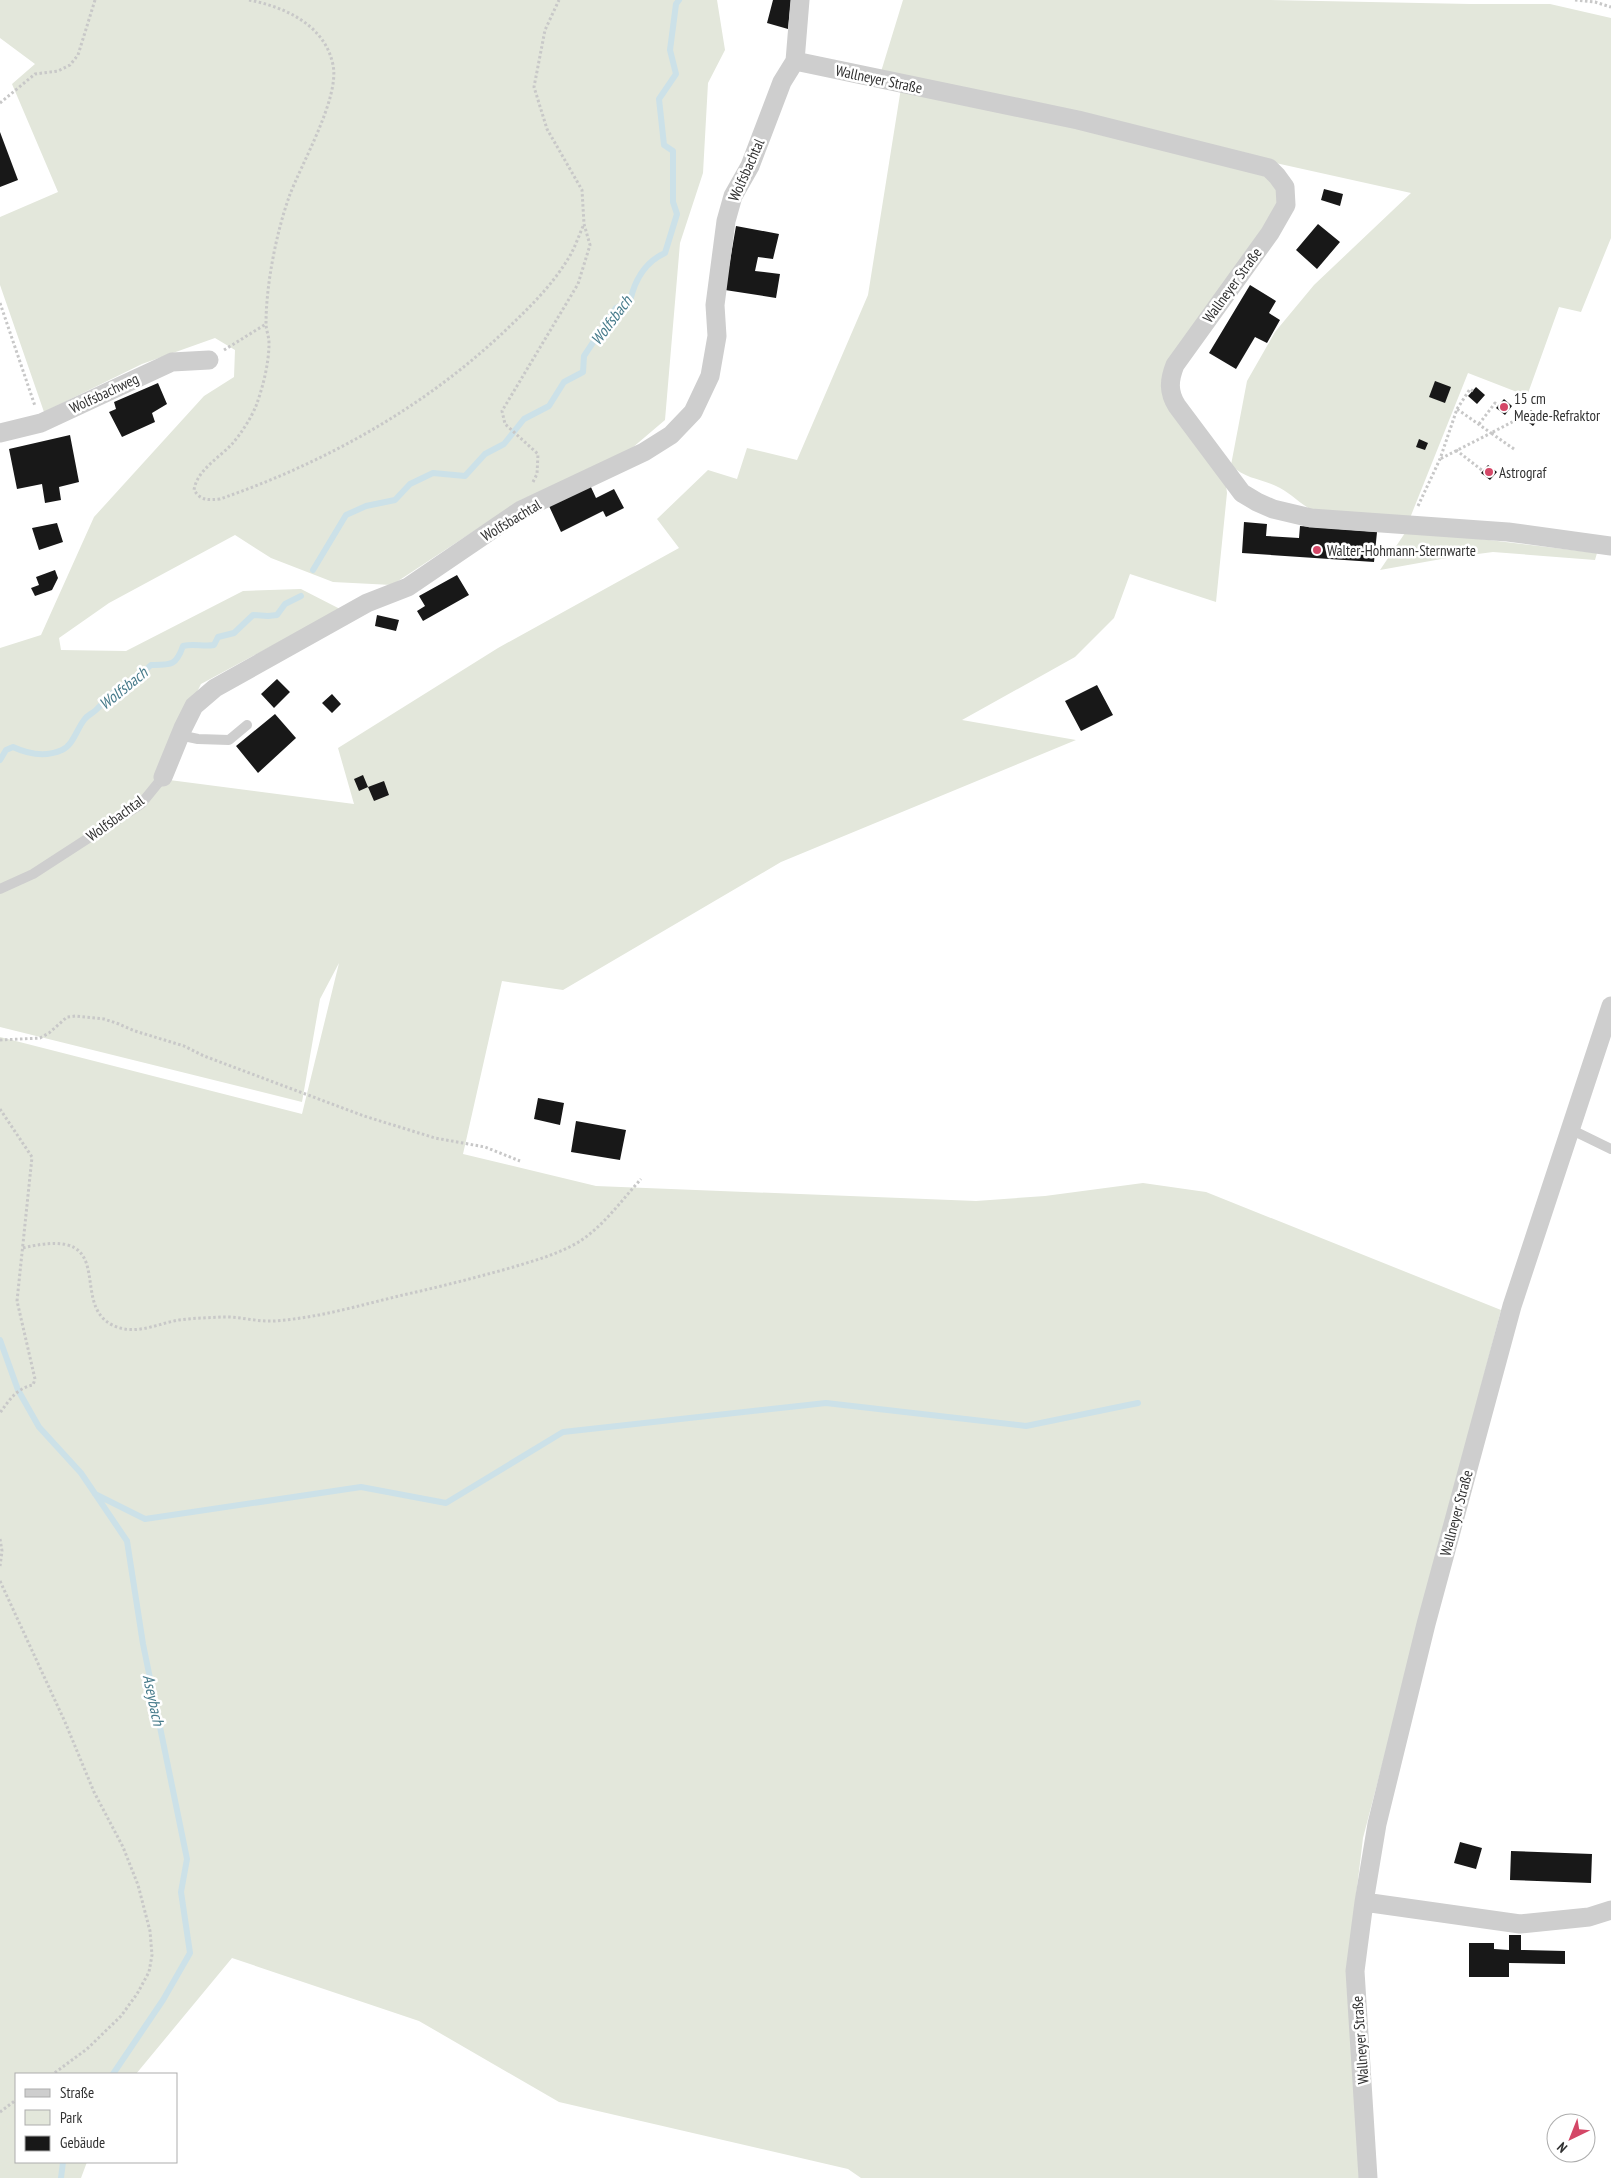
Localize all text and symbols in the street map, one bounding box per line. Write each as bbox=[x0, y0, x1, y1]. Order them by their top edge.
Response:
street label: Wallneyer Straße bbox=[834, 61, 924, 97]
street label: Wolfsbachtal bbox=[724, 135, 768, 204]
street label: Wallneyer Straße bbox=[1198, 244, 1266, 326]
water label: Wolfsbach bbox=[586, 291, 637, 349]
street label: Wolfsbachweg bbox=[66, 369, 142, 417]
place label: 15 cm Meade-Refraktor bbox=[1514, 389, 1601, 425]
marker: 15 cm Meade-Refraktor bbox=[1498, 401, 1510, 413]
place label: Astrograf bbox=[1499, 463, 1547, 482]
marker: Astrograf bbox=[1483, 466, 1495, 478]
street label: Wolfsbachtal bbox=[478, 494, 545, 545]
place label: Walter-Hohmann-Sternwarte bbox=[1327, 541, 1476, 560]
marker: Walter-Hohmann-Sternwarte bbox=[1311, 544, 1323, 556]
water label: Wolfsbach bbox=[95, 662, 152, 714]
street label: Wolfsbachtal bbox=[83, 790, 148, 845]
street label: Wallneyer Straße bbox=[1435, 1468, 1477, 1558]
water label: Aseybach bbox=[139, 1673, 169, 1728]
street label: Wallneyer Straße bbox=[1347, 1995, 1373, 2085]
legend bbox=[15, 2073, 178, 2163]
text: Straße bbox=[60, 2083, 94, 2102]
text: Park bbox=[60, 2108, 82, 2127]
north arrow bbox=[1546, 2113, 1596, 2163]
text: Gebäude bbox=[60, 2133, 105, 2152]
text: N bbox=[1553, 2138, 1571, 2157]

